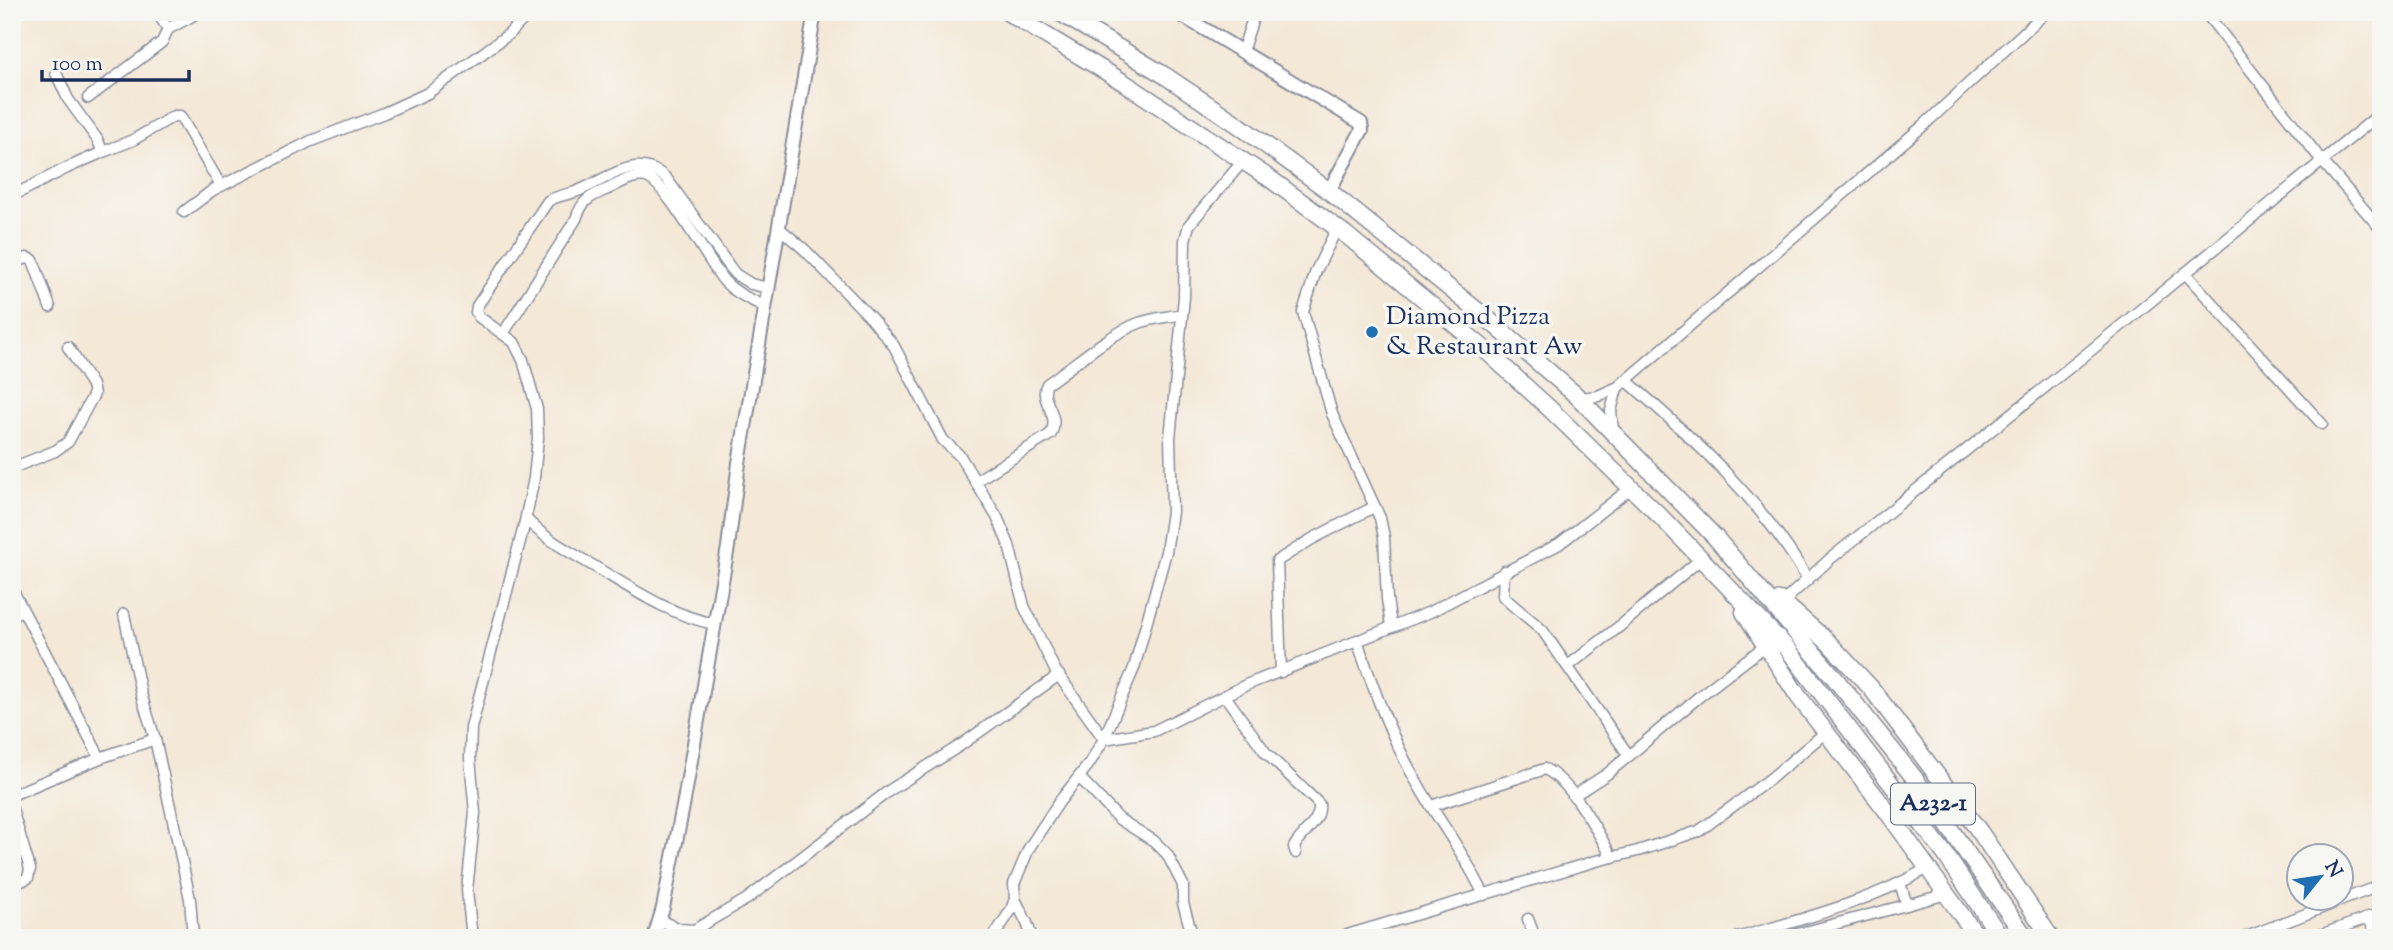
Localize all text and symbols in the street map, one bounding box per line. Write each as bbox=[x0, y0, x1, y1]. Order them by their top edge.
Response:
scale bar bbox=[42, 38, 189, 82]
text: 100 m bbox=[52, 50, 103, 80]
place label: Diamond Pizza & Restaurant Aw bbox=[1386, 299, 1582, 366]
marker: Diamond Pizza & Restaurant Aw bbox=[1364, 324, 1380, 340]
road number: A232-1 bbox=[1891, 784, 1975, 824]
north arrow bbox=[2284, 842, 2354, 912]
text: N bbox=[2317, 856, 2348, 883]

